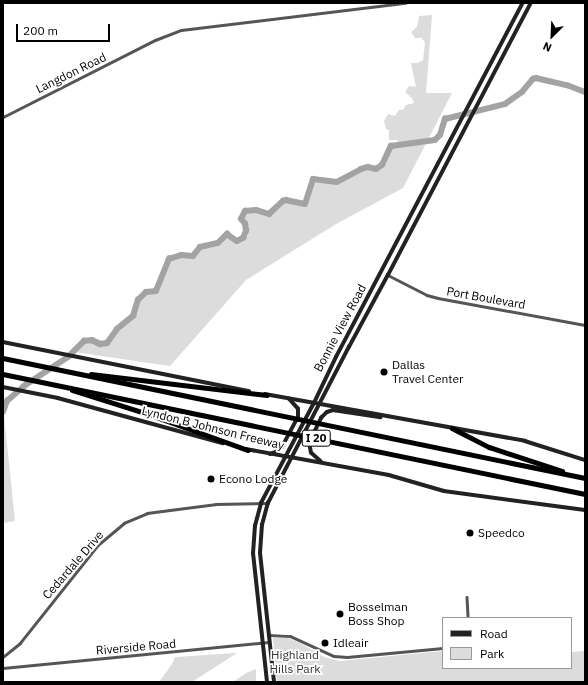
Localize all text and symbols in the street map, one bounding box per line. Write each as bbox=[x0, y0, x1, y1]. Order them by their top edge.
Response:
scale bar bbox=[18, 16, 112, 42]
north arrow bbox=[532, 16, 572, 56]
text: 200 m bbox=[23, 23, 58, 38]
text: N bbox=[541, 39, 554, 55]
street label: Langdon Road bbox=[34, 50, 108, 96]
street label: Bonnie View Road bbox=[311, 282, 369, 374]
street label: Port Boulevard bbox=[445, 284, 527, 312]
place label: Dallas Travel Center bbox=[392, 358, 463, 386]
marker: Dallas Travel Center bbox=[379, 367, 389, 377]
street label: Lyndon B Johnson Freeway bbox=[140, 403, 286, 453]
road number: I 20 bbox=[301, 429, 331, 447]
place label: Econo Lodge bbox=[219, 472, 287, 486]
marker: Econo Lodge bbox=[206, 474, 216, 484]
place label: Speedco bbox=[478, 526, 525, 540]
street label: Cedardale Drive bbox=[39, 528, 107, 602]
marker: Speedco bbox=[465, 528, 475, 538]
place label: Bosselman Boss Shop bbox=[348, 600, 408, 628]
marker: Bosselman Boss Shop bbox=[335, 609, 345, 619]
legend bbox=[442, 617, 572, 669]
text: Road bbox=[480, 626, 508, 641]
street label: Riverside Road bbox=[95, 636, 177, 658]
place label: Idleair bbox=[333, 636, 368, 650]
marker: Idleair bbox=[320, 638, 330, 648]
text: Park bbox=[480, 646, 504, 661]
park label: Highland Hills Park bbox=[270, 648, 320, 676]

